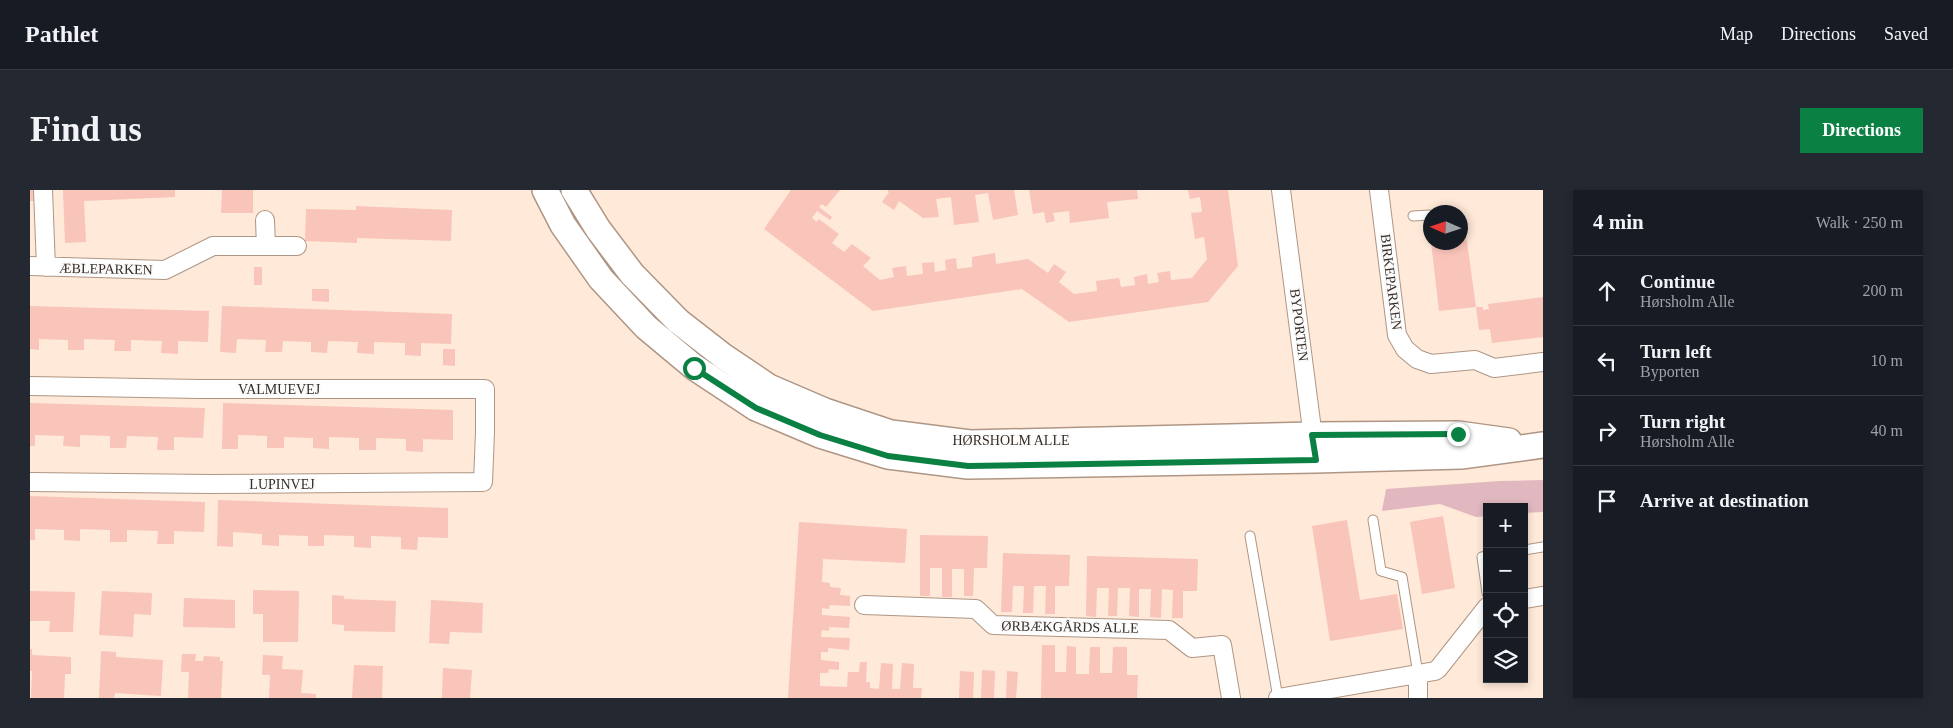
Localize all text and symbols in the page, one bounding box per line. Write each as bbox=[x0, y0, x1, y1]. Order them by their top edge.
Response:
text: Pathlet bbox=[25, 21, 98, 47]
text: Map bbox=[1720, 24, 1753, 44]
text: Directions bbox=[1781, 24, 1856, 44]
text: Saved bbox=[1884, 24, 1928, 44]
button: Directions bbox=[1800, 108, 1923, 153]
text: Find us bbox=[30, 110, 142, 149]
north arrow bbox=[1423, 205, 1468, 250]
text: 4 min bbox=[1593, 210, 1644, 234]
text: Walk · 250 m bbox=[1816, 214, 1903, 231]
street label: BIRKEPARKEN bbox=[1378, 233, 1404, 331]
street label: ÆBLEPARKEN bbox=[59, 261, 153, 277]
text: Continue bbox=[1640, 271, 1715, 292]
icon: ahead bbox=[1593, 277, 1621, 305]
text: 200 m bbox=[1863, 282, 1903, 299]
street label: BYPORTEN bbox=[1287, 288, 1311, 362]
text: Hørsholm Alle bbox=[1640, 293, 1735, 310]
text: Turn left bbox=[1640, 341, 1712, 362]
icon: left bbox=[1593, 347, 1621, 375]
text: 10 m bbox=[1871, 352, 1903, 369]
route start bbox=[683, 357, 706, 380]
text: Byporten bbox=[1640, 363, 1700, 380]
street label: VALMUEVEJ bbox=[238, 382, 321, 397]
text: Turn right bbox=[1640, 411, 1725, 432]
icon: right bbox=[1593, 417, 1621, 445]
text: 40 m bbox=[1871, 422, 1903, 439]
route end bbox=[1447, 423, 1470, 446]
street label: HØRSHOLM ALLE bbox=[952, 433, 1070, 448]
text: Hørsholm Alle bbox=[1640, 433, 1735, 450]
street label: LUPINVEJ bbox=[249, 477, 315, 492]
icon: arrive bbox=[1593, 487, 1621, 515]
text: Arrive at destination bbox=[1640, 490, 1809, 511]
map controls bbox=[1483, 503, 1528, 683]
button: + bbox=[1483, 503, 1528, 548]
button: − bbox=[1483, 548, 1528, 593]
button: locate bbox=[1483, 593, 1528, 638]
street label: ØRBÆKGÅRDS ALLE bbox=[1001, 618, 1139, 636]
button: layers bbox=[1483, 638, 1528, 683]

